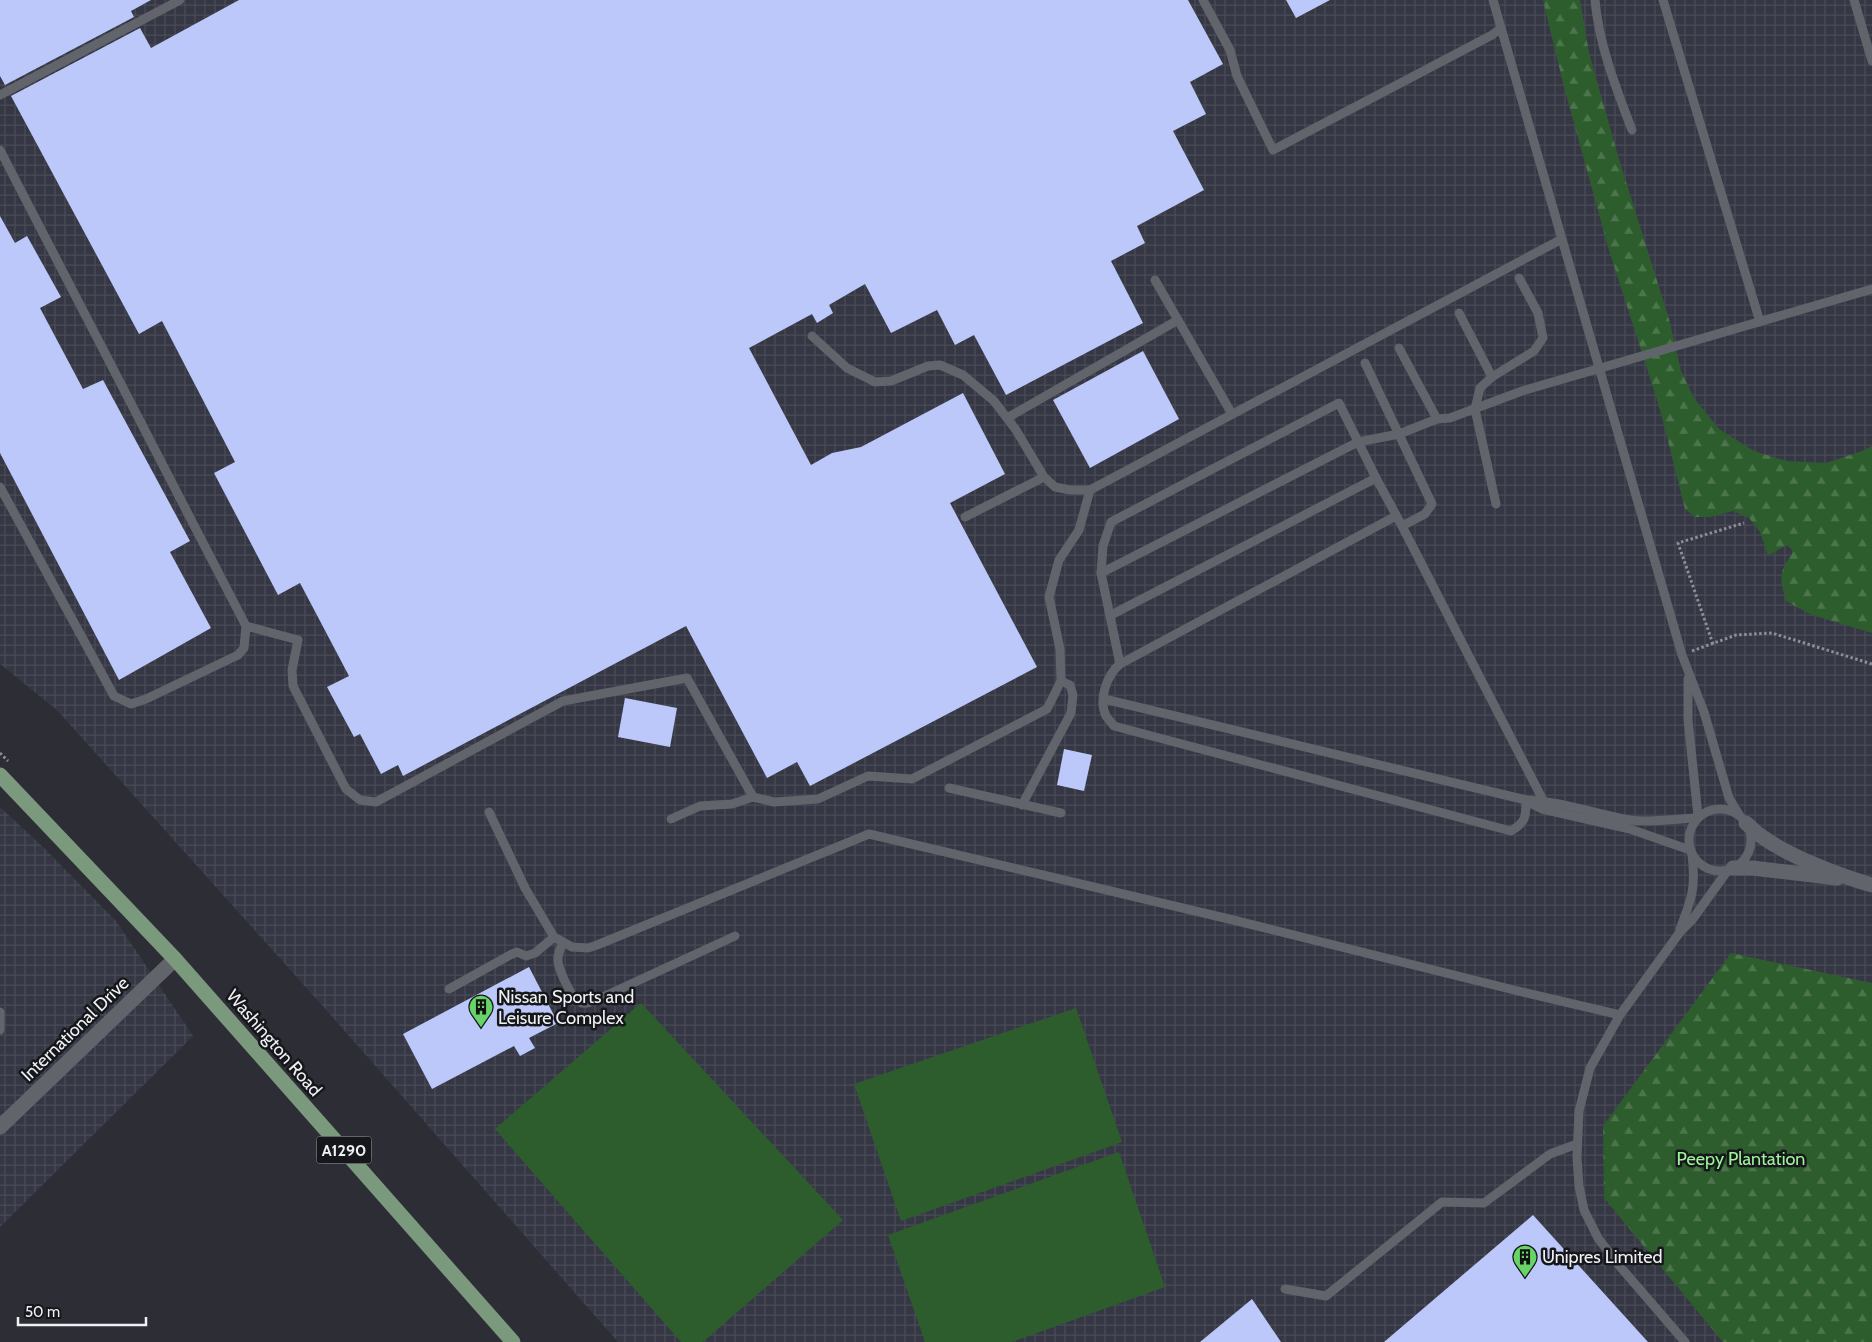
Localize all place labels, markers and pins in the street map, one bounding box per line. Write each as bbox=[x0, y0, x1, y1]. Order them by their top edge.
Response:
place label: Nissan Sports and Leisure Complex bbox=[498, 986, 634, 1029]
building icon: Nissan Sports and Leisure Complex bbox=[468, 994, 494, 1028]
building icon: Unipres Limited bbox=[1512, 1244, 1538, 1278]
place label: Unipres Limited bbox=[1542, 1246, 1662, 1268]

